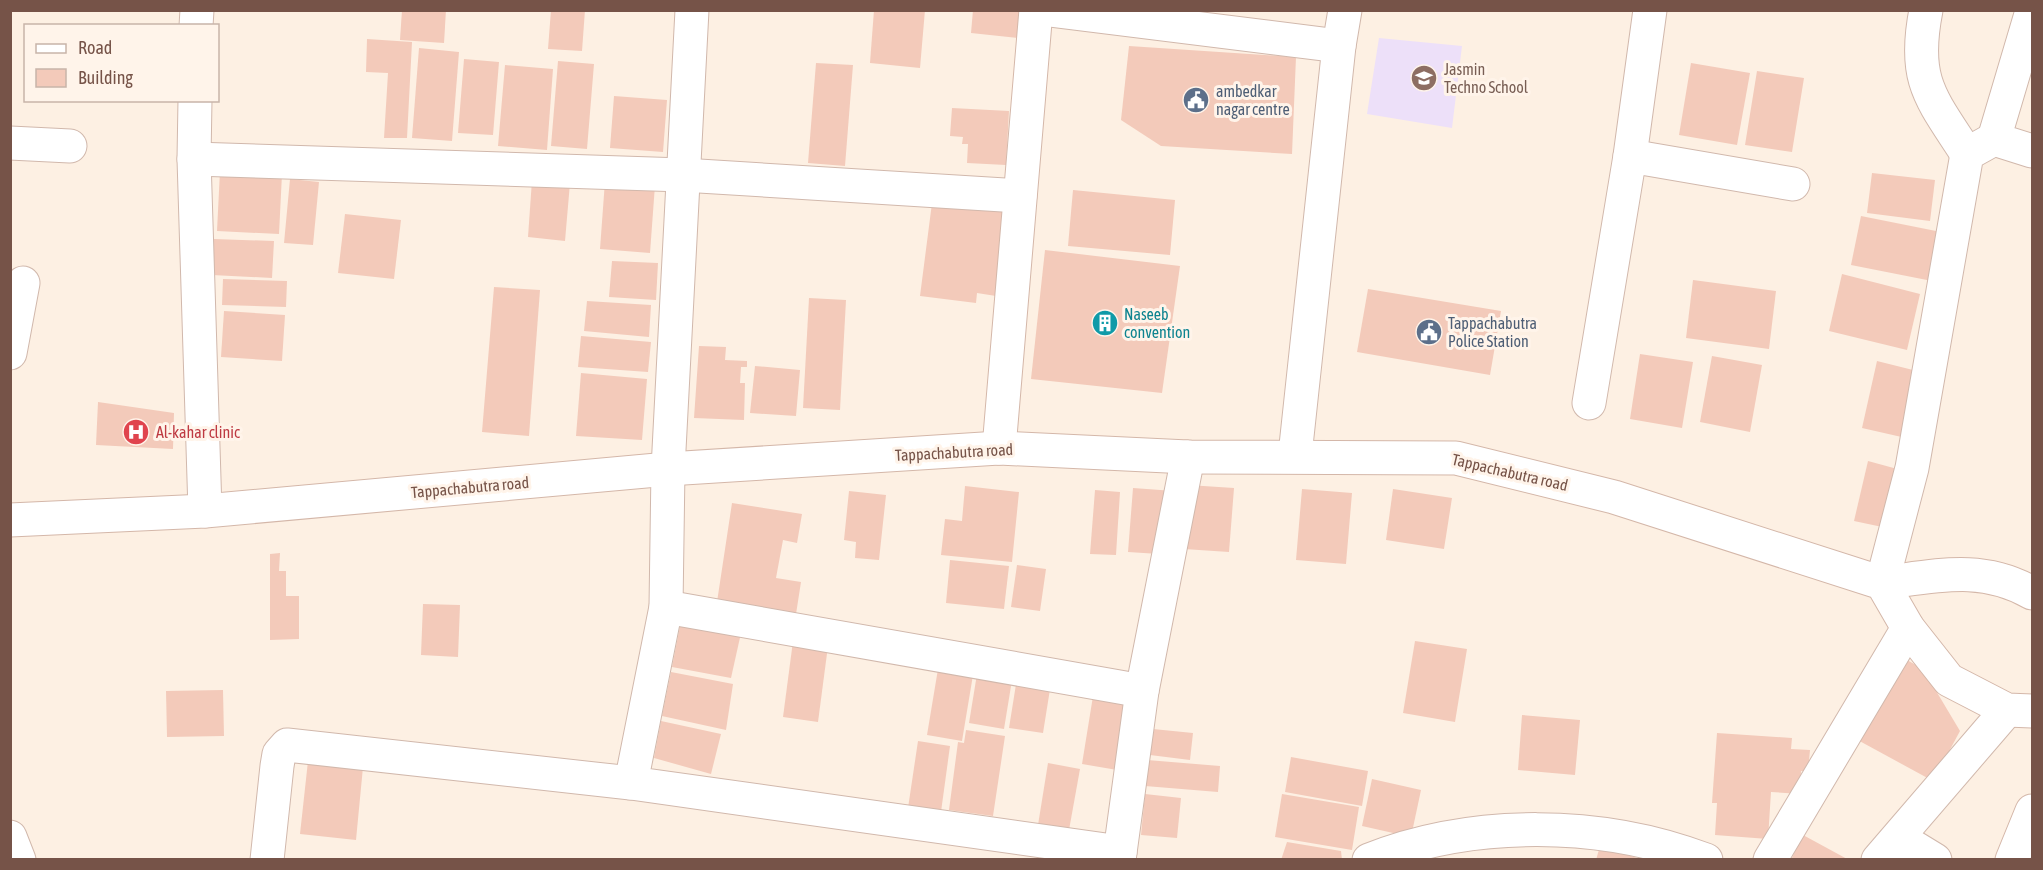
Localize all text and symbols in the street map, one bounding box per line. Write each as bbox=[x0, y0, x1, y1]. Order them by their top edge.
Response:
legend bbox=[24, 24, 219, 102]
text: Road bbox=[78, 37, 112, 58]
place label: Jasmin Techno School bbox=[1444, 60, 1529, 96]
school or university icon: Jasmin Techno School bbox=[1409, 63, 1439, 93]
text: Building bbox=[78, 67, 133, 88]
place label: ambedkar nagar centre bbox=[1216, 82, 1290, 119]
public building icon: ambedkar nagar centre bbox=[1181, 85, 1211, 115]
place label: Naseeb convention bbox=[1124, 305, 1190, 341]
building icon: Naseeb convention bbox=[1090, 308, 1120, 338]
place label: Tappachabutra Police Station bbox=[1448, 314, 1537, 350]
public building icon: Tappachabutra Police Station bbox=[1414, 317, 1444, 347]
hospital icon: Al-kahar clinic bbox=[121, 417, 151, 447]
place label: Al-kahar clinic bbox=[156, 423, 240, 441]
street label: Tappachabutra road bbox=[894, 440, 1014, 465]
street label: Tappachabutra road bbox=[1450, 450, 1570, 495]
street label: Tappachabutra road bbox=[410, 473, 530, 502]

